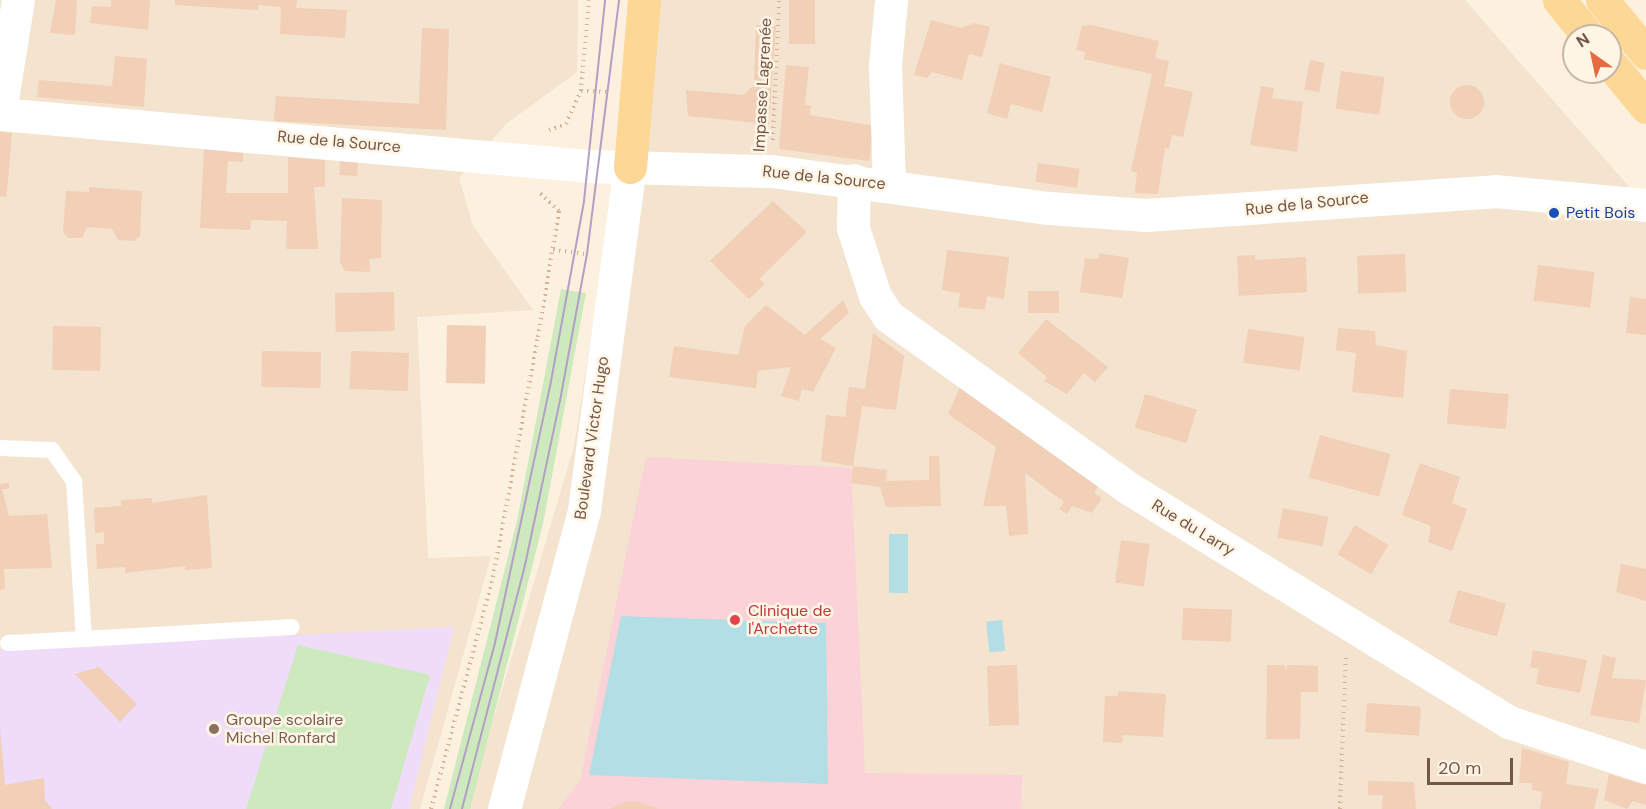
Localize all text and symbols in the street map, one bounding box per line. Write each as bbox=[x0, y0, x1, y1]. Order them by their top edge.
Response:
street label: Impasse Lagrenée bbox=[750, 17, 776, 153]
north arrow bbox=[1562, 24, 1622, 84]
text: N bbox=[1572, 28, 1594, 52]
street label: Rue de la Source bbox=[277, 127, 401, 157]
street label: Rue de la Source bbox=[761, 162, 887, 194]
street label: Rue de la Source bbox=[1244, 188, 1370, 220]
place label: Petit Bois bbox=[1566, 203, 1635, 223]
marker: Petit Bois bbox=[1547, 206, 1561, 220]
street label: Boulevard Victor Hugo bbox=[571, 355, 613, 521]
street label: Rue du Larry bbox=[1148, 496, 1238, 560]
place label: Clinique de l'Archette bbox=[748, 601, 832, 639]
marker: Clinique de l'Archette bbox=[726, 611, 744, 629]
place label: Groupe scolaire Michel Ronfard bbox=[226, 710, 343, 748]
marker: Groupe scolaire Michel Ronfard bbox=[207, 722, 221, 736]
scale bar bbox=[1430, 746, 1516, 784]
text: 20 m bbox=[1438, 756, 1481, 780]

